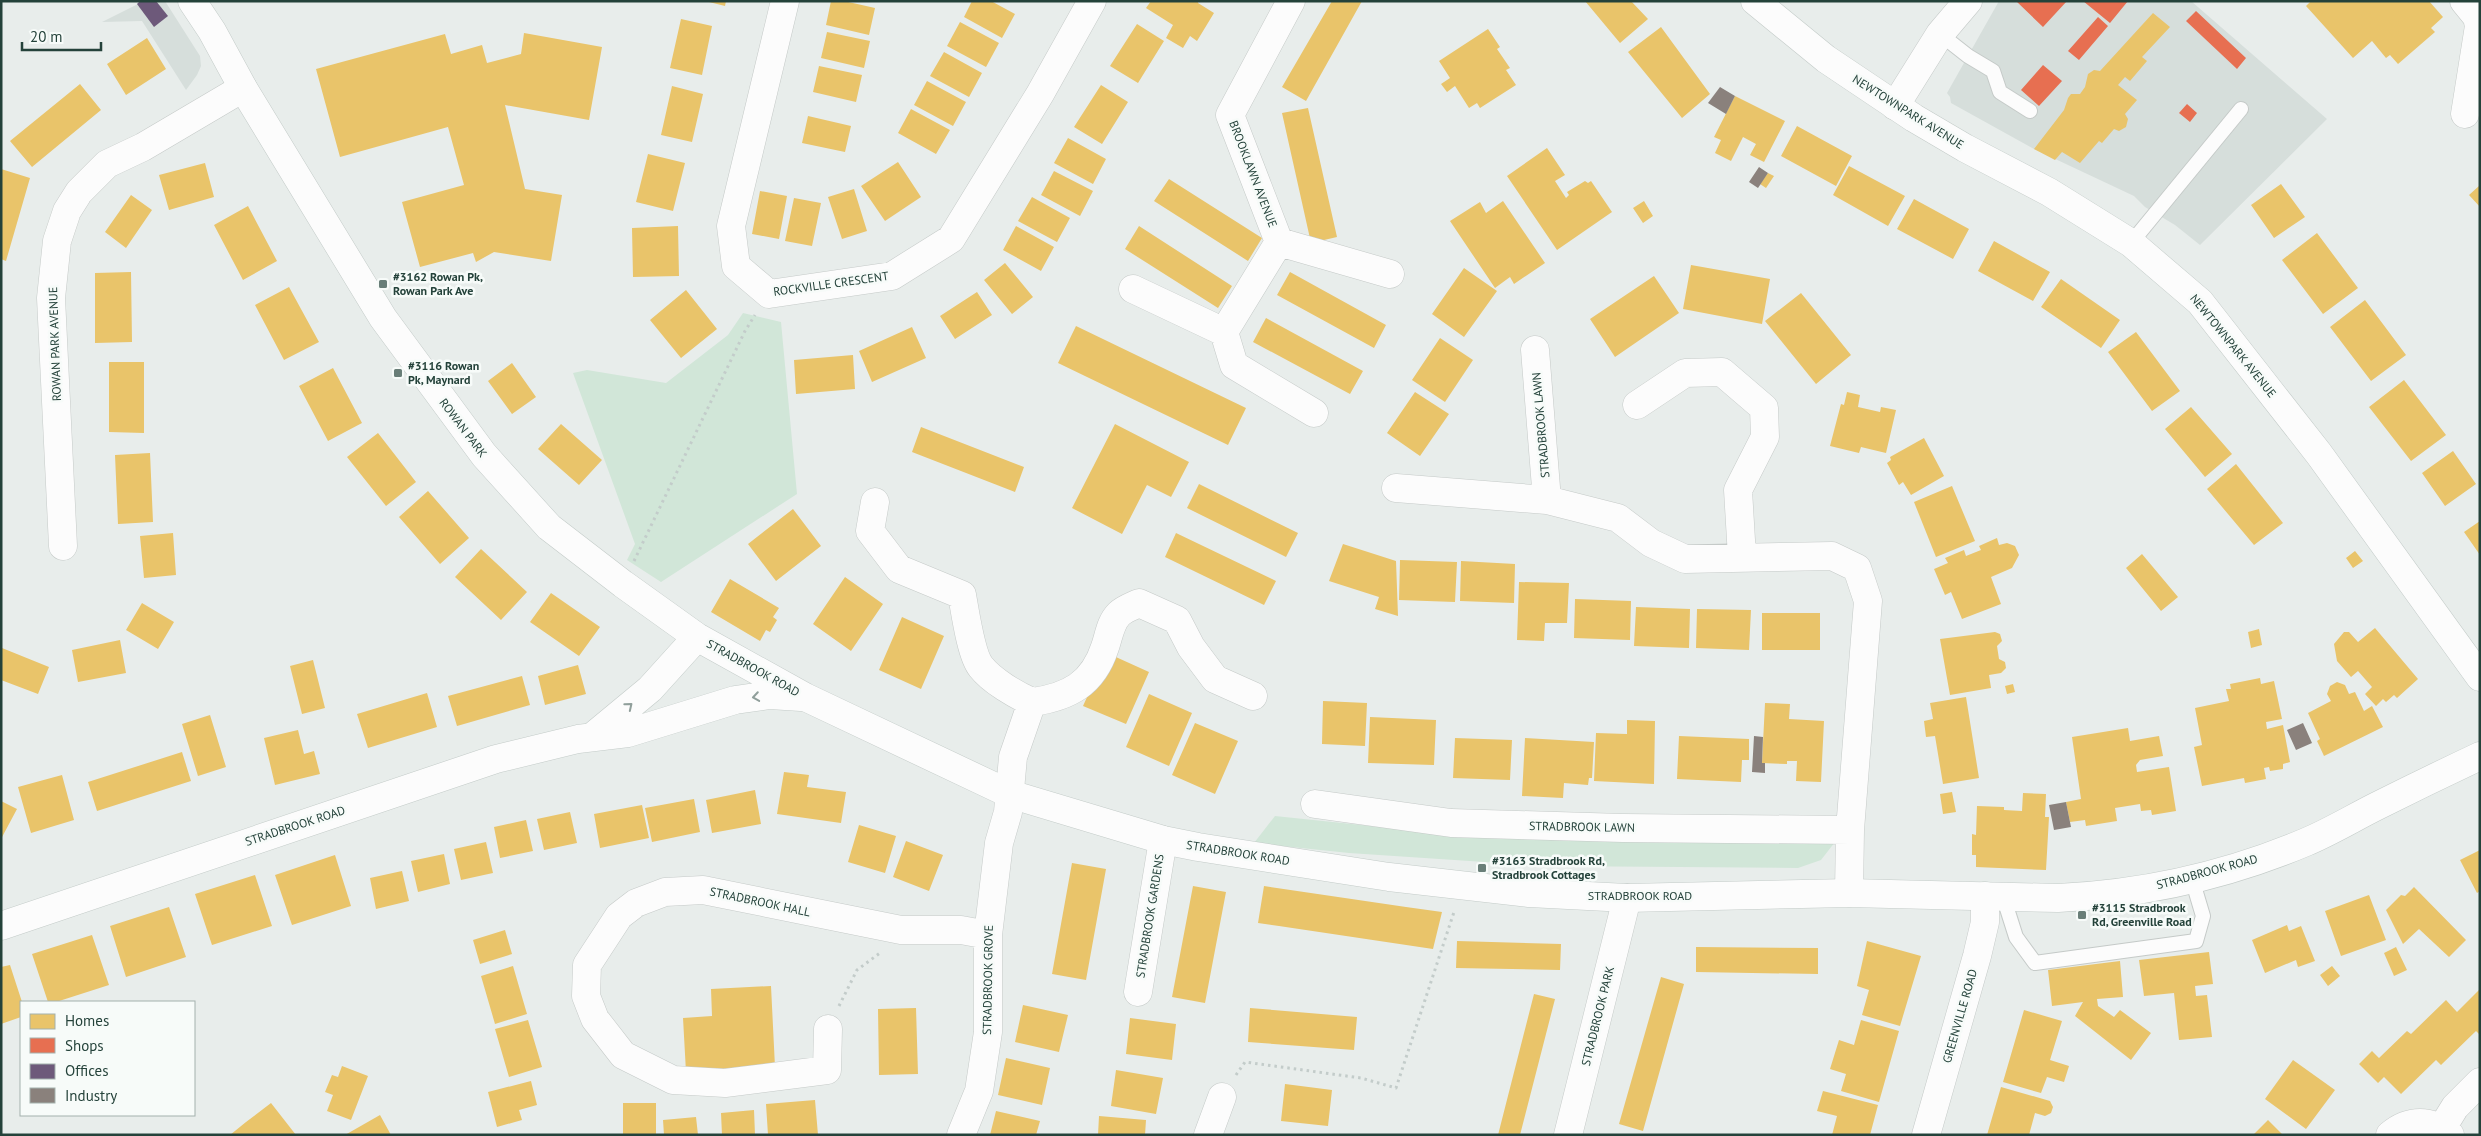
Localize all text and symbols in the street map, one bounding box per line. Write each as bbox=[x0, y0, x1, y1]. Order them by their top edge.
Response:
scale bar bbox=[22, 20, 101, 52]
text: 20 m bbox=[30, 27, 63, 46]
street label: NEWTOWNPARK AVENUE bbox=[1850, 71, 1967, 152]
street label: BROOKLAWN AVENUE bbox=[1226, 118, 1281, 229]
street label: ROCKVILLE CRESCENT bbox=[772, 268, 890, 299]
place label: #3162 Rowan Pk, Rowan Park Ave bbox=[393, 269, 483, 298]
marker: #3162 Rowan Pk, Rowan Park Ave bbox=[377, 278, 389, 290]
street label: ROWAN PARK AVENUE bbox=[45, 287, 64, 401]
street label: NEWTOWNPARK AVENUE bbox=[2187, 291, 2280, 400]
place label: #3116 Rowan Pk, Maynard bbox=[408, 358, 479, 387]
marker: #3116 Rowan Pk, Maynard bbox=[392, 367, 404, 379]
street label: STRADBROOK LAWN bbox=[1528, 372, 1553, 478]
street label: ROWAN PARK bbox=[436, 395, 490, 460]
street label: STRADBROOK ROAD bbox=[704, 636, 803, 699]
one-way arrow bbox=[752, 691, 760, 702]
one-way arrow bbox=[624, 703, 633, 712]
street label: STRADBROOK ROAD bbox=[243, 802, 347, 849]
street label: STRADBROOK LAWN bbox=[1529, 818, 1635, 835]
street label: STRADBROOK ROAD bbox=[1185, 837, 1291, 868]
street label: STRADBROOK ROAD bbox=[2155, 851, 2259, 892]
street label: STRADBROOK GARDENS bbox=[1132, 853, 1167, 979]
place label: #3163 Stradbrook Rd, Stradbrook Cottages bbox=[1492, 853, 1605, 882]
marker: #3163 Stradbrook Rd, Stradbrook Cottages bbox=[1476, 862, 1488, 874]
street label: STRADBROOK HALL bbox=[708, 884, 812, 919]
street label: STRADBROOK ROAD bbox=[1588, 888, 1692, 903]
place label: #3115 Stradbrook Rd, Greenville Road bbox=[2092, 900, 2192, 929]
marker: #3115 Stradbrook Rd, Greenville Road bbox=[2076, 909, 2088, 921]
street label: STRADBROOK GROVE bbox=[979, 925, 996, 1035]
street label: STRADBROOK PARK bbox=[1578, 964, 1617, 1067]
street label: GREENVILLE ROAD bbox=[1939, 967, 1980, 1065]
legend bbox=[20, 1001, 195, 1116]
text: Homes bbox=[65, 1011, 109, 1030]
text: Shops bbox=[65, 1036, 104, 1055]
text: Offices bbox=[65, 1061, 109, 1080]
text: Industry bbox=[65, 1086, 117, 1105]

